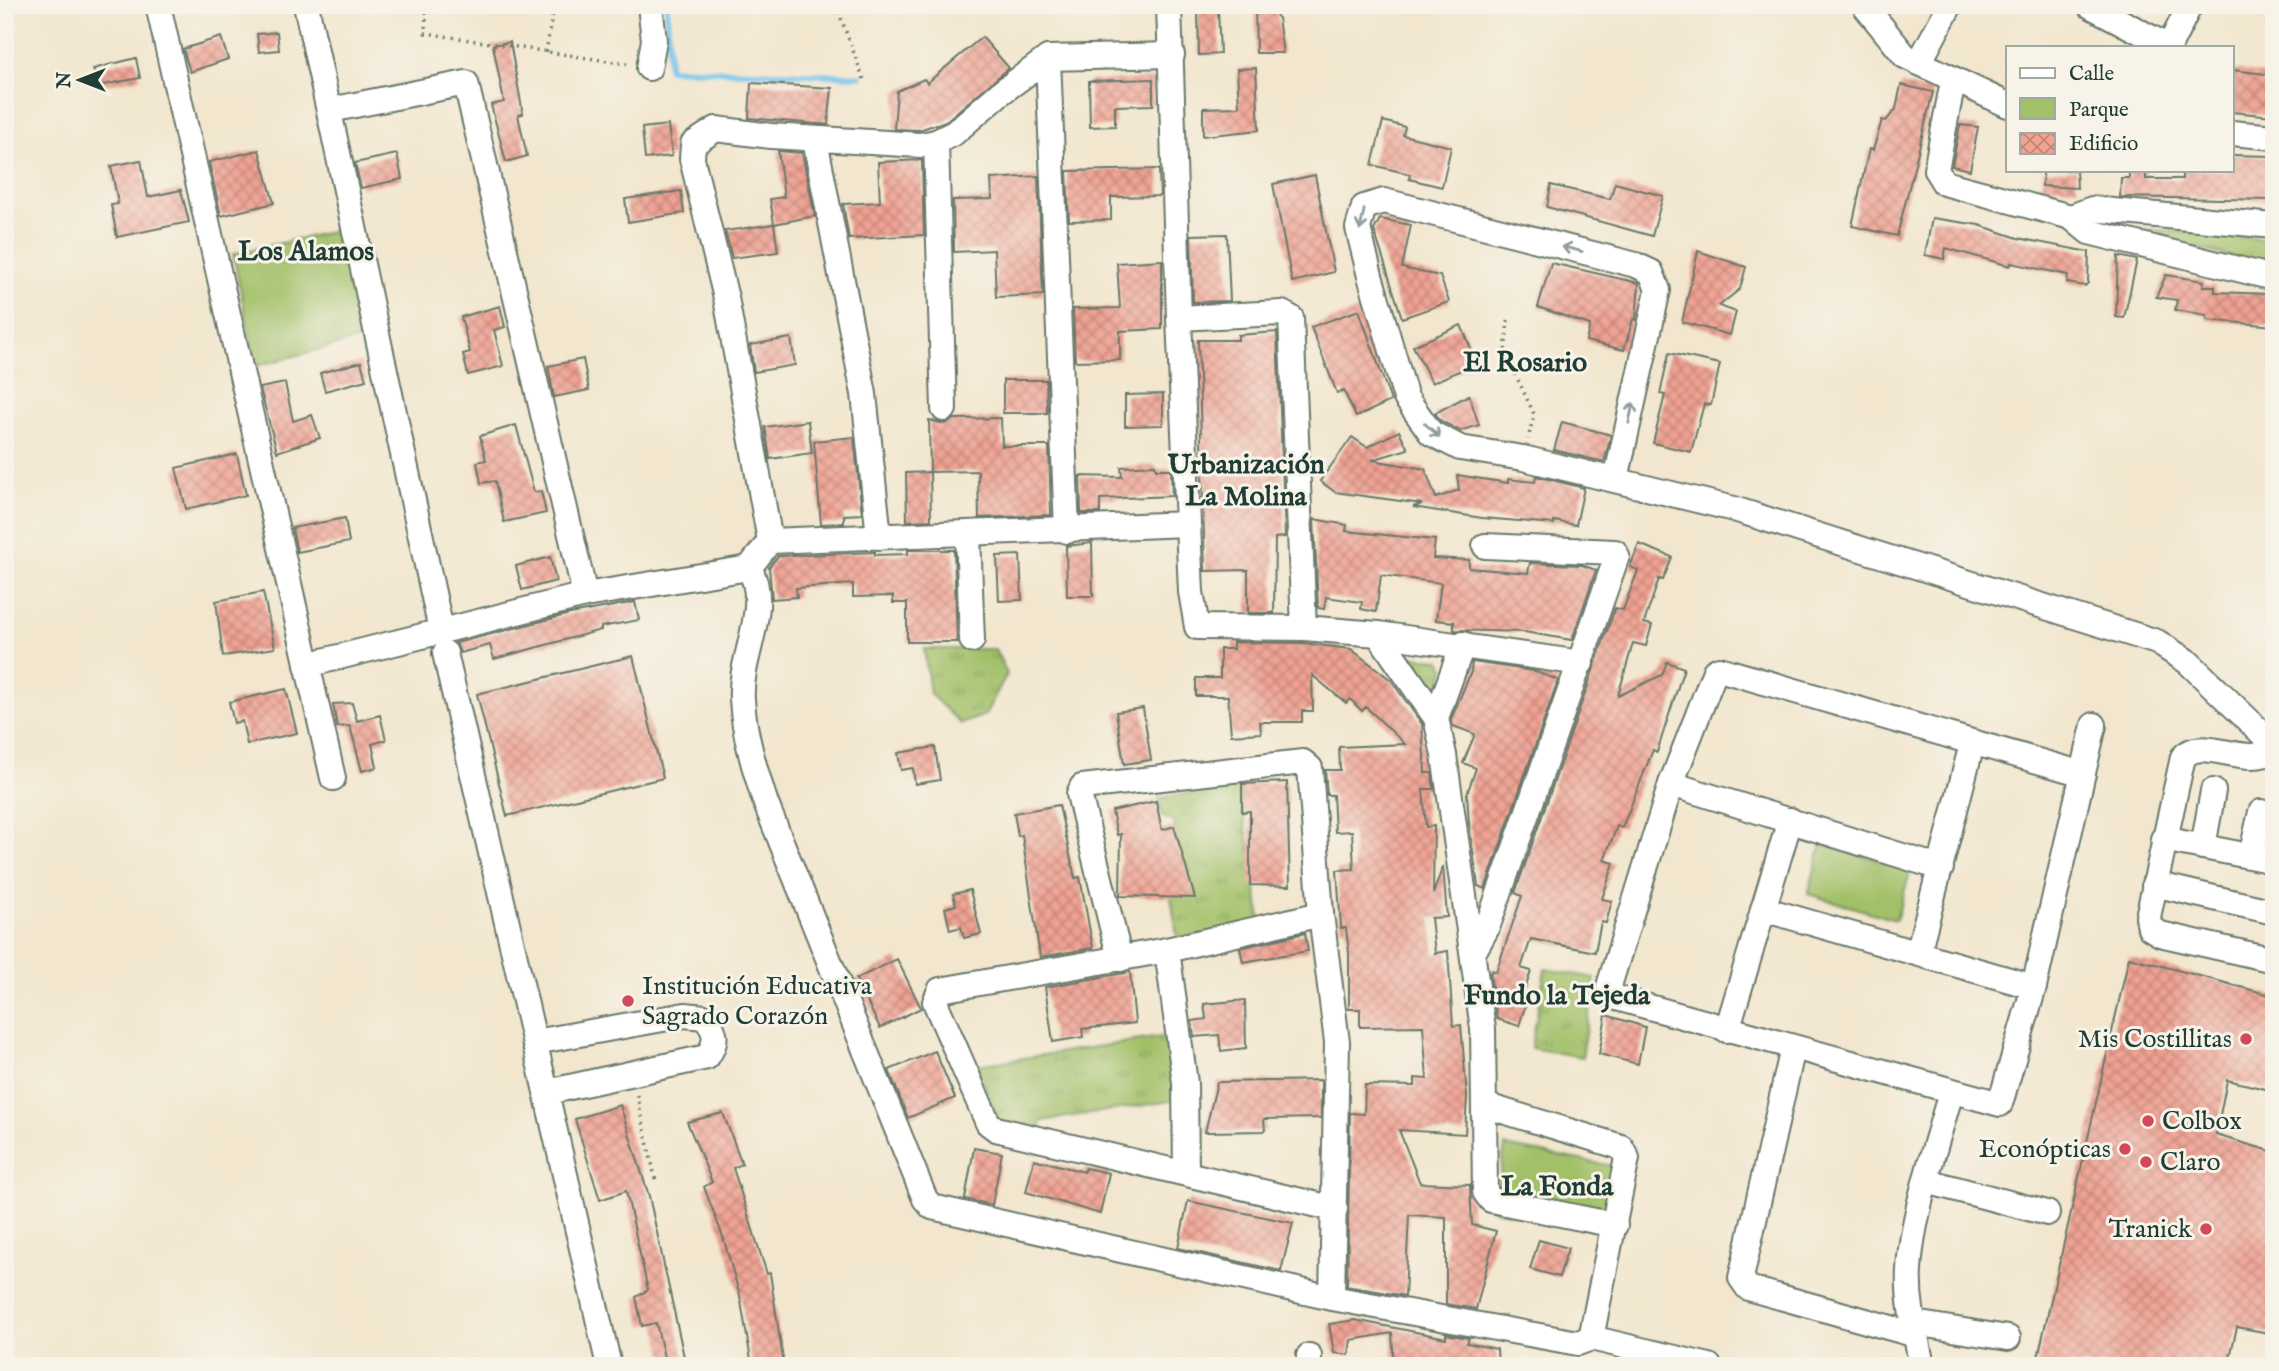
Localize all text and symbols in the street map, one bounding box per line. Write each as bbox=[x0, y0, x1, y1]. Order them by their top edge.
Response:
north arrow bbox=[46, 46, 116, 116]
legend bbox=[2006, 46, 2234, 172]
text: Calle bbox=[2069, 61, 2114, 88]
text: N bbox=[53, 71, 77, 89]
text: Parque bbox=[2069, 97, 2129, 124]
text: Edificio bbox=[2069, 131, 2138, 158]
one-way arrow bbox=[1354, 208, 1367, 230]
district label: Los Alamos bbox=[238, 235, 374, 270]
one-way arrow bbox=[1561, 242, 1584, 255]
district label: El Rosario bbox=[1463, 346, 1587, 381]
one-way arrow bbox=[1625, 402, 1638, 425]
one-way arrow bbox=[1423, 422, 1441, 438]
district label: Urbanización La Molina bbox=[1167, 448, 1325, 515]
place label: Institución Educativa Sagrado Corazón bbox=[642, 970, 873, 1033]
district label: Fundo la Tejeda bbox=[1464, 979, 1651, 1014]
marker: Institución Educativa Sagrado Corazón bbox=[620, 993, 636, 1009]
place label: Mis Costillitas bbox=[2078, 1023, 2232, 1056]
marker: Mis Costillitas bbox=[2238, 1031, 2254, 1047]
place label: Colbox bbox=[2162, 1105, 2242, 1138]
marker: Colbox bbox=[2140, 1113, 2156, 1129]
place label: Econópticas bbox=[1979, 1133, 2111, 1166]
marker: Econópticas bbox=[2117, 1141, 2133, 1157]
place label: Claro bbox=[2160, 1146, 2221, 1179]
marker: Claro bbox=[2138, 1154, 2154, 1170]
district label: La Fonda bbox=[1501, 1170, 1614, 1205]
place label: Tranick bbox=[2108, 1213, 2193, 1246]
marker: Tranick bbox=[2198, 1221, 2214, 1237]

